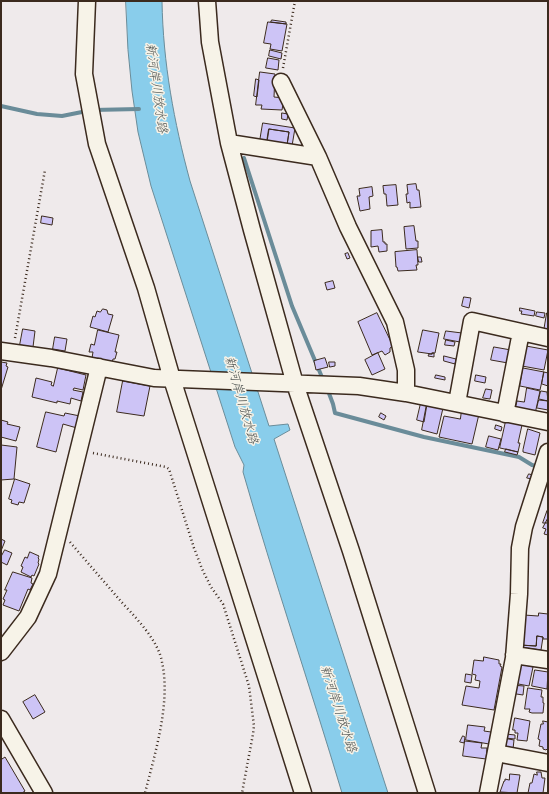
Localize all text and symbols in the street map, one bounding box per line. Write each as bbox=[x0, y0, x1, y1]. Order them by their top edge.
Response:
water label: 新河岸川放水路 bbox=[142, 42, 170, 134]
water label: 新河岸川放水路 bbox=[221, 354, 261, 446]
water label: 新河岸川放水路 bbox=[317, 663, 359, 755]

